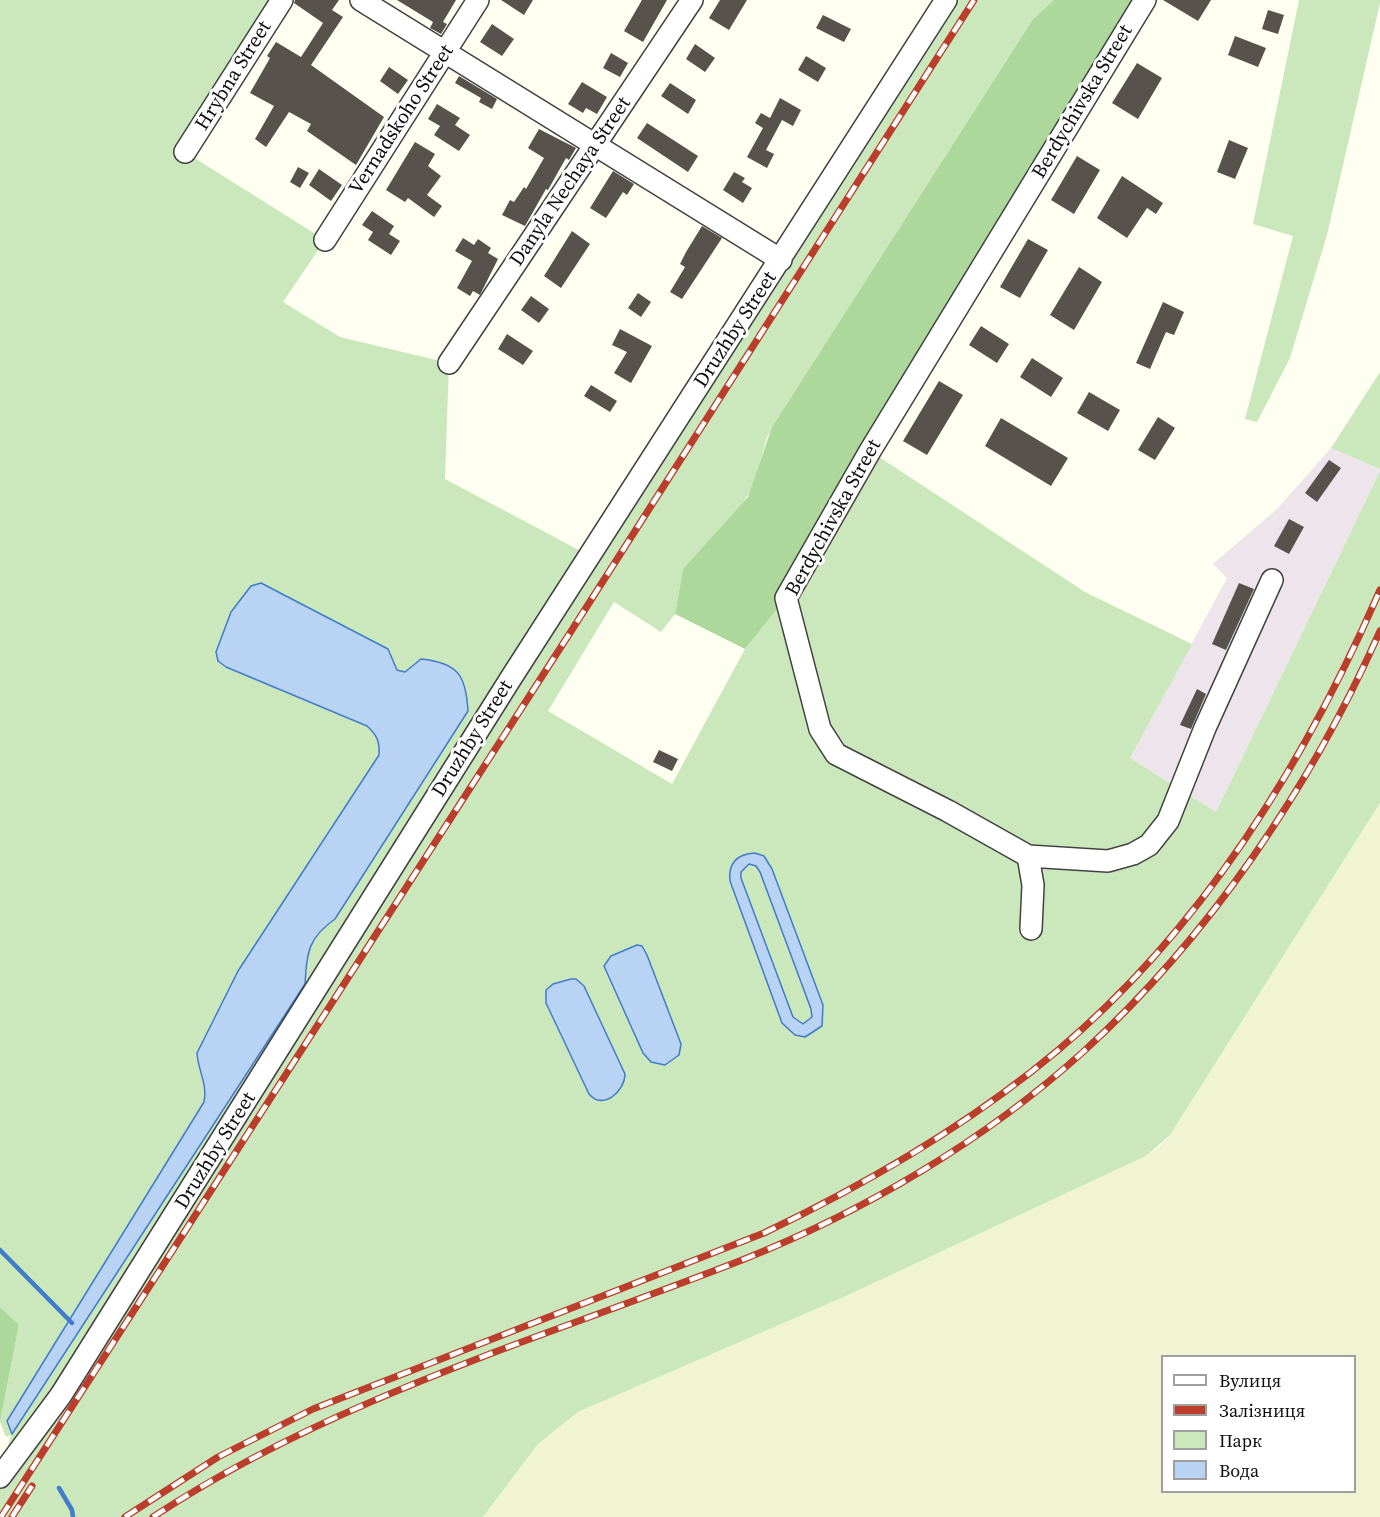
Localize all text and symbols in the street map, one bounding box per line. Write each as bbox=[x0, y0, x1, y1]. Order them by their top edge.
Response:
street label: Hrybna Street bbox=[191, 17, 277, 135]
street label: Berdychivska Street bbox=[1028, 21, 1138, 183]
street label: Vernadskoho Street bbox=[345, 41, 459, 199]
street label: Danyla Nechaya Street bbox=[505, 93, 637, 271]
street label: Druzhby Street bbox=[690, 268, 782, 392]
street label: Berdychivska Street bbox=[781, 436, 887, 600]
street label: Druzhby Street bbox=[427, 676, 519, 802]
street label: Druzhby Street bbox=[170, 1088, 262, 1214]
legend bbox=[1161, 1355, 1356, 1493]
text: Вулиця bbox=[1219, 1368, 1281, 1393]
text: Залізниця bbox=[1219, 1398, 1305, 1423]
text: Парк bbox=[1219, 1428, 1262, 1453]
text: Вода bbox=[1219, 1458, 1259, 1483]

